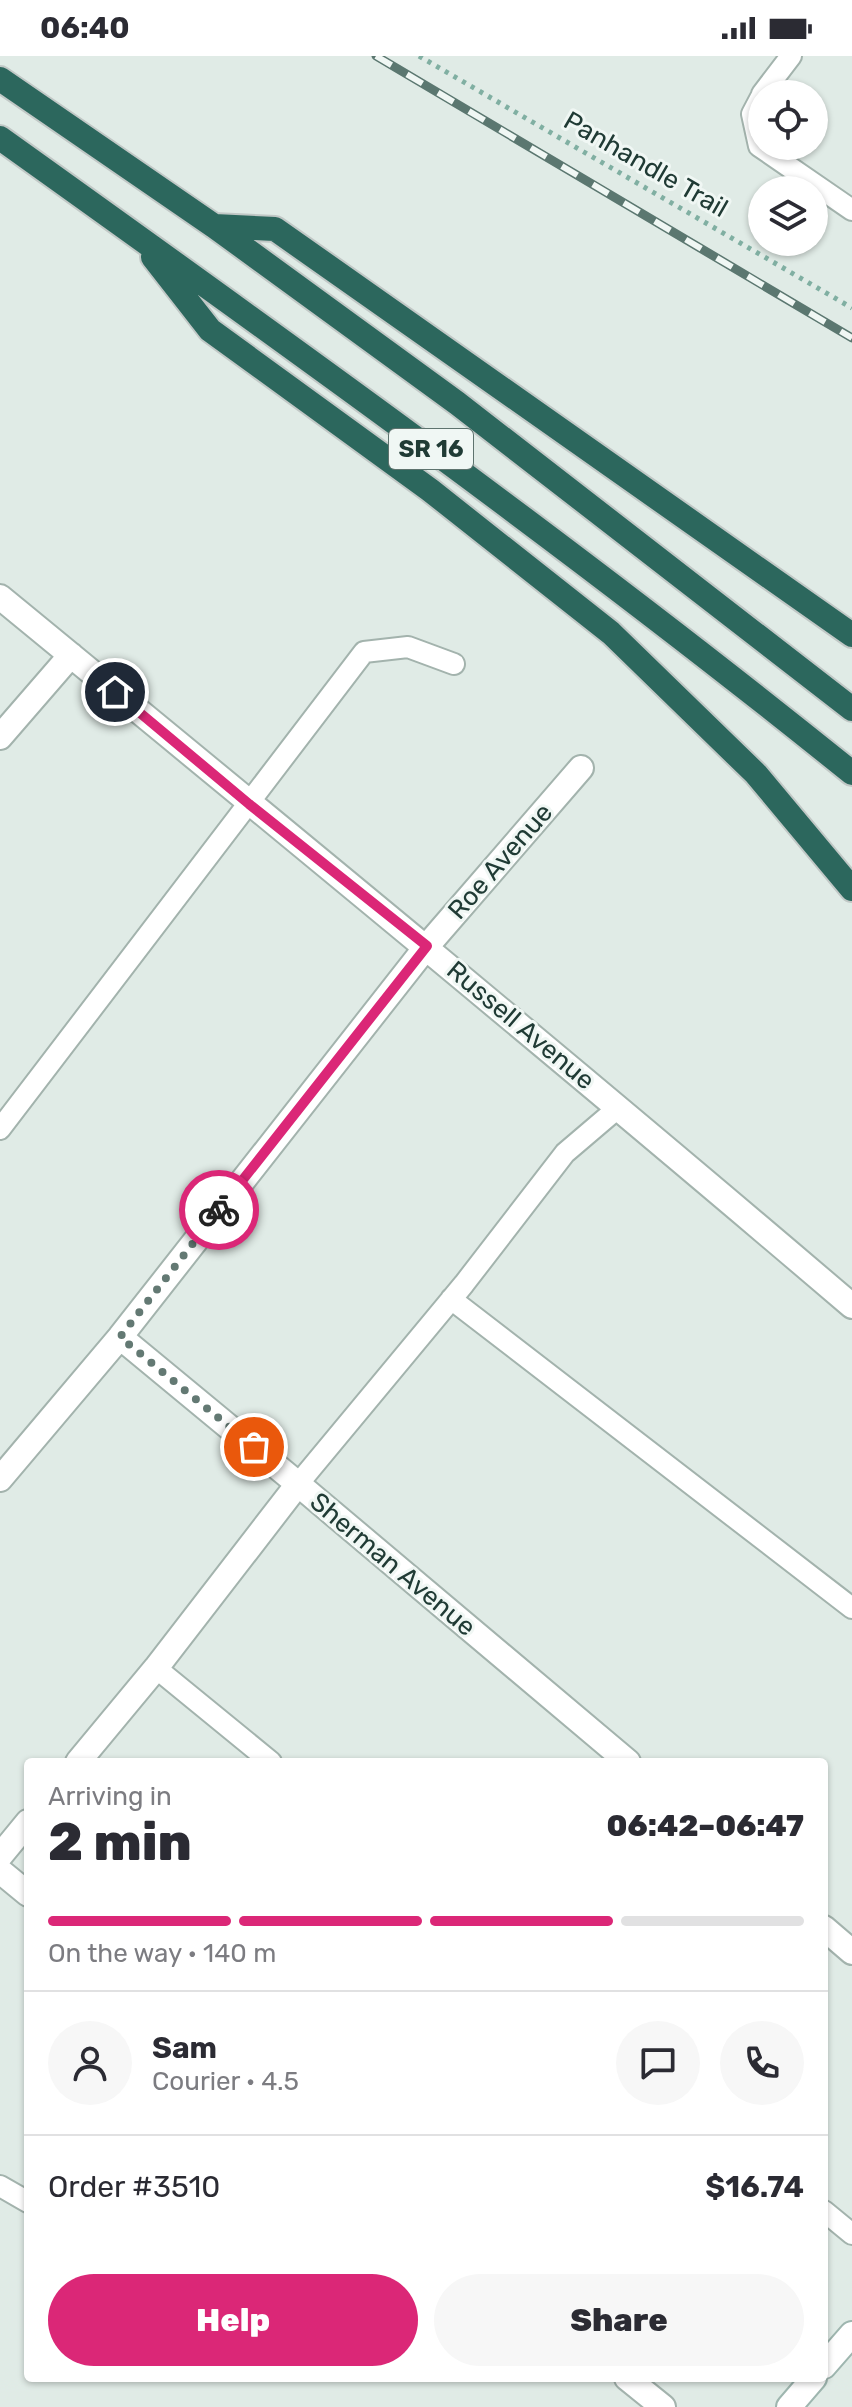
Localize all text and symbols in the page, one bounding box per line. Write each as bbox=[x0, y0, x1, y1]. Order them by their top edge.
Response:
text: 06:40 bbox=[40, 10, 130, 46]
map controls bbox=[748, 80, 828, 256]
button: locate bbox=[748, 80, 828, 160]
street label: Panhandle Trail bbox=[558, 105, 733, 224]
button: layers bbox=[748, 176, 828, 256]
road number: SR 16 bbox=[389, 429, 473, 469]
pin bbox=[81, 658, 149, 726]
icon: home bbox=[93, 670, 137, 714]
street label: Roe Avenue bbox=[442, 797, 559, 925]
street label: Russell Avenue bbox=[441, 955, 601, 1096]
courier bbox=[179, 1170, 259, 1250]
icon: bike bbox=[197, 1188, 241, 1232]
pin bbox=[220, 1413, 288, 1481]
icon: bag bbox=[232, 1425, 276, 1469]
street label: Sherman Avenue bbox=[304, 1486, 482, 1643]
text: Arriving in bbox=[48, 1781, 172, 1812]
text: 06:42–06:47 bbox=[607, 1808, 804, 1844]
text: 2 min bbox=[48, 1811, 192, 1873]
text: On the way · 140 m bbox=[48, 1938, 276, 1969]
button: person bbox=[48, 2021, 132, 2105]
button: chat bbox=[616, 2021, 700, 2105]
button: phone bbox=[720, 2021, 804, 2105]
text: Sam bbox=[152, 2030, 217, 2066]
text: Courier · 4.5 bbox=[152, 2066, 299, 2097]
text: Order #3510 bbox=[48, 2169, 220, 2205]
text: $16.74 bbox=[705, 2169, 804, 2205]
button: Help bbox=[48, 2274, 418, 2366]
button: Share bbox=[434, 2274, 804, 2366]

